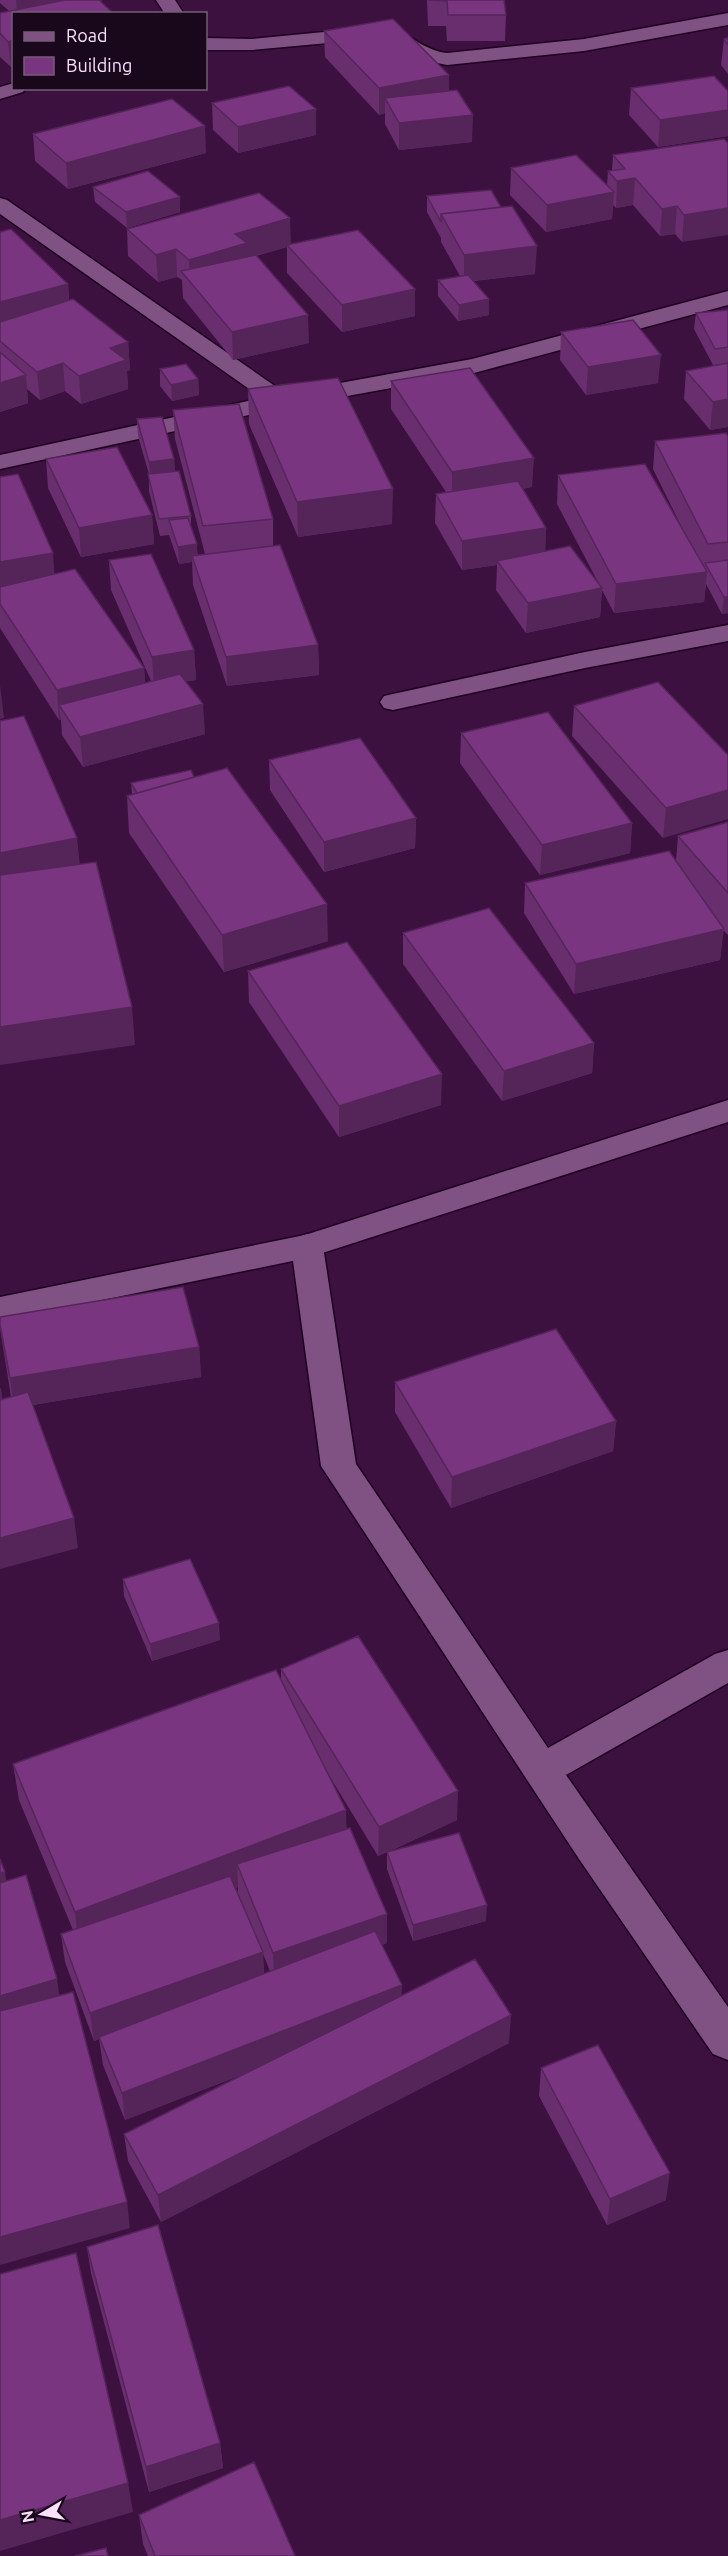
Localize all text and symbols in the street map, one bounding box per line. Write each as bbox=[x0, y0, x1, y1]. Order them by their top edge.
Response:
legend bbox=[12, 12, 207, 90]
text: Road bbox=[66, 25, 108, 45]
text: Building bbox=[66, 55, 132, 75]
north arrow bbox=[12, 2484, 72, 2544]
text: N bbox=[17, 2509, 37, 2524]

